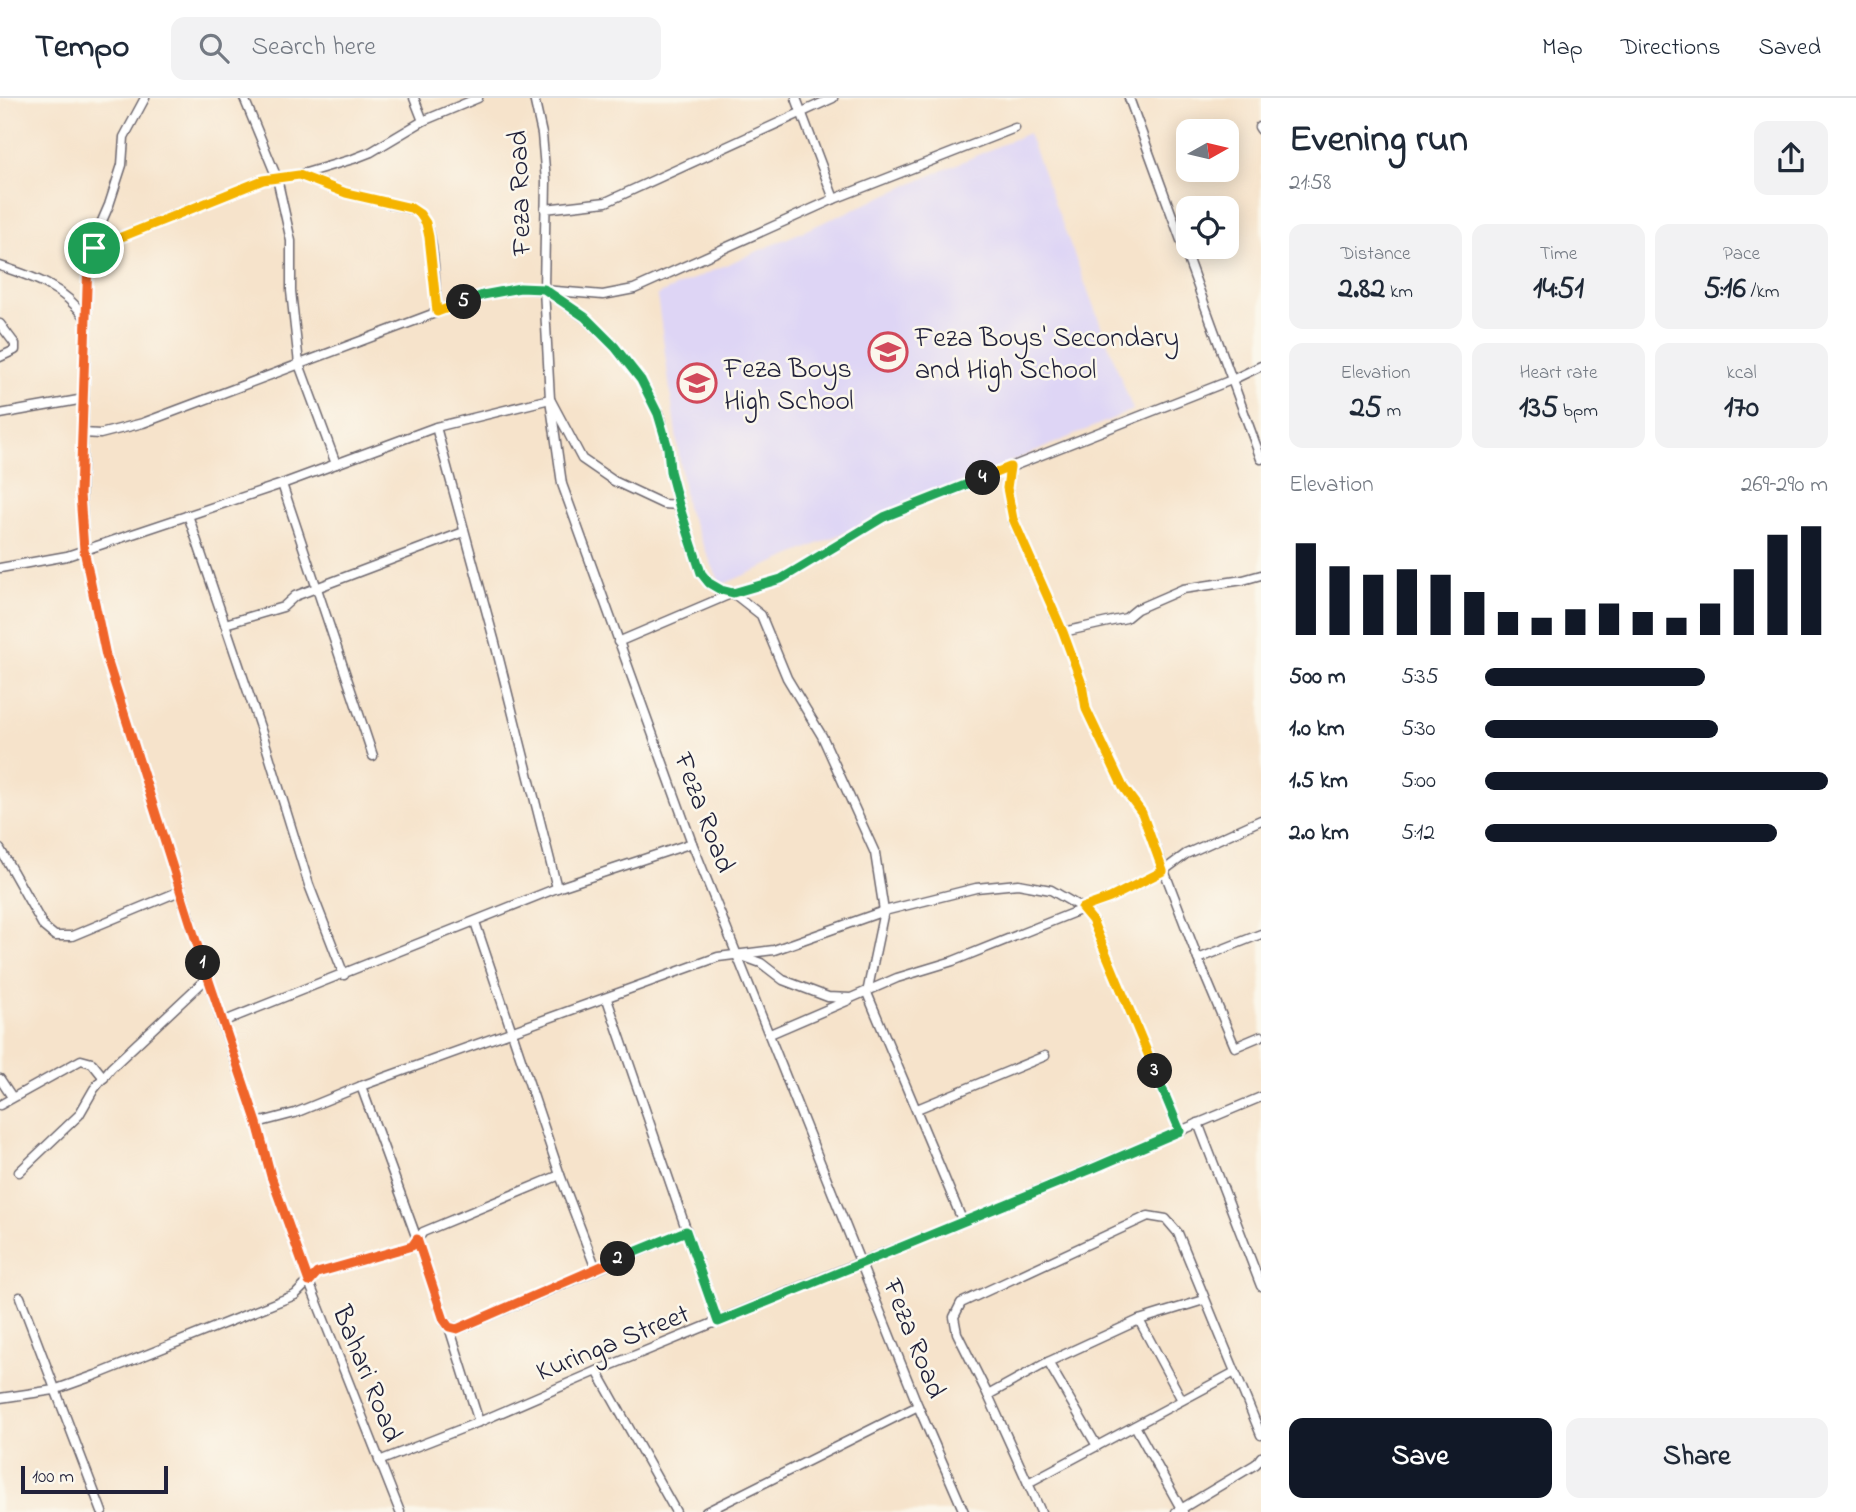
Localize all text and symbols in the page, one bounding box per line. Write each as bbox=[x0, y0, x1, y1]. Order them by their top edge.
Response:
search box bbox=[171, 17, 661, 80]
text: Tempo bbox=[35, 24, 129, 72]
icon: search bbox=[195, 29, 233, 67]
text: Search here bbox=[251, 29, 376, 67]
text: Map bbox=[1542, 31, 1583, 66]
text: Directions bbox=[1621, 31, 1720, 66]
text: Saved bbox=[1758, 31, 1821, 66]
text: Evening run bbox=[1289, 113, 1468, 169]
north arrow bbox=[1176, 119, 1239, 182]
map controls bbox=[1176, 119, 1239, 259]
button: share bbox=[1754, 121, 1828, 195]
street label: Feza Road bbox=[499, 129, 544, 257]
text: 21:58 bbox=[1289, 167, 1331, 200]
button: locate bbox=[1176, 196, 1239, 259]
pin bbox=[64, 218, 124, 278]
icon: arrive bbox=[75, 229, 113, 267]
text: Distance bbox=[1341, 241, 1411, 268]
text: Time bbox=[1540, 241, 1577, 268]
text: Pace bbox=[1723, 241, 1760, 268]
text: 2.82 bbox=[1338, 268, 1385, 312]
text: 14:51 bbox=[1533, 268, 1584, 312]
text: 5:16 bbox=[1703, 268, 1746, 312]
text: km bbox=[1385, 279, 1413, 306]
text: /km bbox=[1746, 279, 1780, 306]
pin: 5 bbox=[447, 284, 482, 320]
text: 5 bbox=[458, 288, 469, 315]
place label: Feza Boys' Secondary and High School bbox=[914, 319, 1179, 392]
school or university icon: Feza Boys' Secondary and High School bbox=[867, 331, 909, 373]
place label: Feza Boys High School bbox=[723, 350, 854, 423]
text: Elevation bbox=[1341, 360, 1410, 387]
text: Heart rate bbox=[1520, 360, 1597, 387]
text: kcal bbox=[1726, 360, 1757, 387]
school or university icon: Feza Boys High School bbox=[676, 362, 718, 404]
text: 25 bbox=[1350, 387, 1382, 431]
text: 135 bbox=[1519, 387, 1558, 431]
text: 170 bbox=[1724, 387, 1759, 431]
text: m bbox=[1382, 398, 1401, 425]
text: bpm bbox=[1558, 398, 1598, 425]
pin: 4 bbox=[965, 460, 1000, 496]
text: 4 bbox=[979, 464, 986, 491]
text: Elevation bbox=[1289, 469, 1374, 502]
text: 269–290 m bbox=[1741, 469, 1828, 502]
text: 500 m bbox=[1289, 661, 1346, 694]
text: 5:35 bbox=[1401, 661, 1439, 694]
text: 1.0 km bbox=[1289, 713, 1345, 746]
text: 5:30 bbox=[1401, 713, 1436, 746]
street label: Feza Road bbox=[661, 746, 744, 879]
text: 1.5 km bbox=[1289, 765, 1348, 798]
text: 5:00 bbox=[1401, 765, 1436, 798]
text: 2.0 km bbox=[1289, 817, 1349, 850]
text: 5:12 bbox=[1401, 817, 1435, 850]
pin: 1 bbox=[186, 946, 220, 980]
text: 1 bbox=[199, 949, 206, 976]
pin: 3 bbox=[1138, 1054, 1172, 1088]
text: 3 bbox=[1151, 1057, 1158, 1084]
pin: 2 bbox=[600, 1242, 636, 1276]
text: 2 bbox=[613, 1245, 622, 1272]
street label: Feza Road bbox=[870, 1273, 955, 1405]
street label: Kuringa Street bbox=[530, 1295, 696, 1394]
street label: Bahari Road bbox=[319, 1299, 412, 1449]
button: Save bbox=[1289, 1418, 1552, 1498]
button: Share bbox=[1566, 1418, 1828, 1498]
scale bar bbox=[21, 1463, 168, 1495]
text: 100 m bbox=[32, 1464, 74, 1491]

